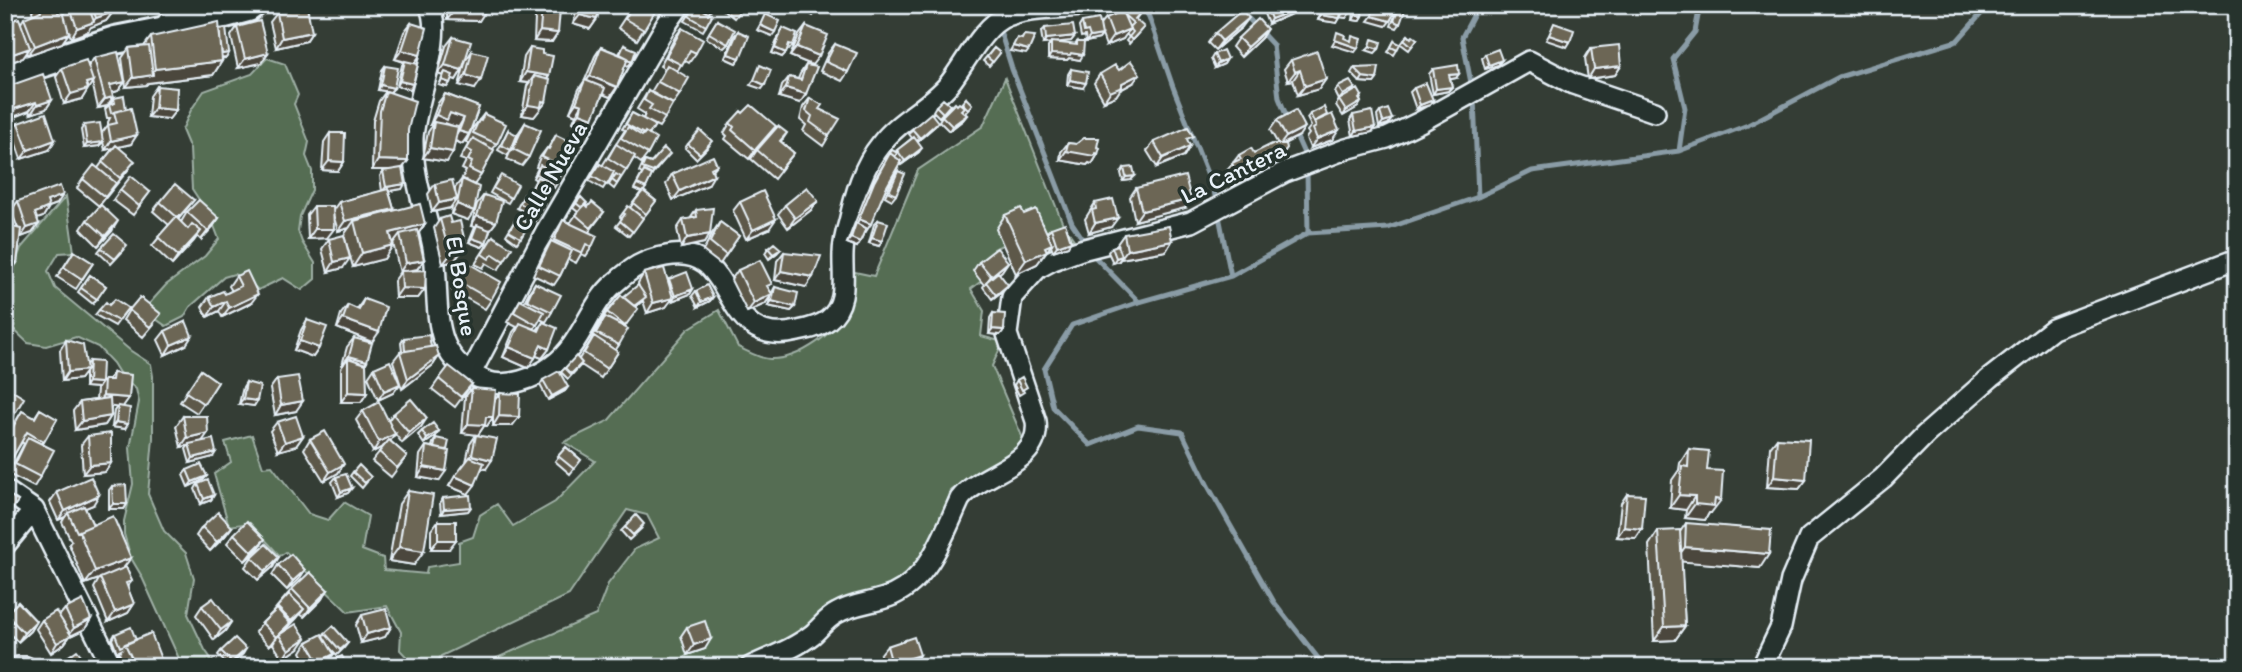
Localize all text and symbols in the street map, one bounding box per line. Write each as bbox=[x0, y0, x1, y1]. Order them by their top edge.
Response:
street label: Calle Nueva bbox=[507, 116, 593, 236]
street label: La Cantera bbox=[1176, 134, 1291, 210]
street label: El Bosque bbox=[440, 234, 484, 338]

